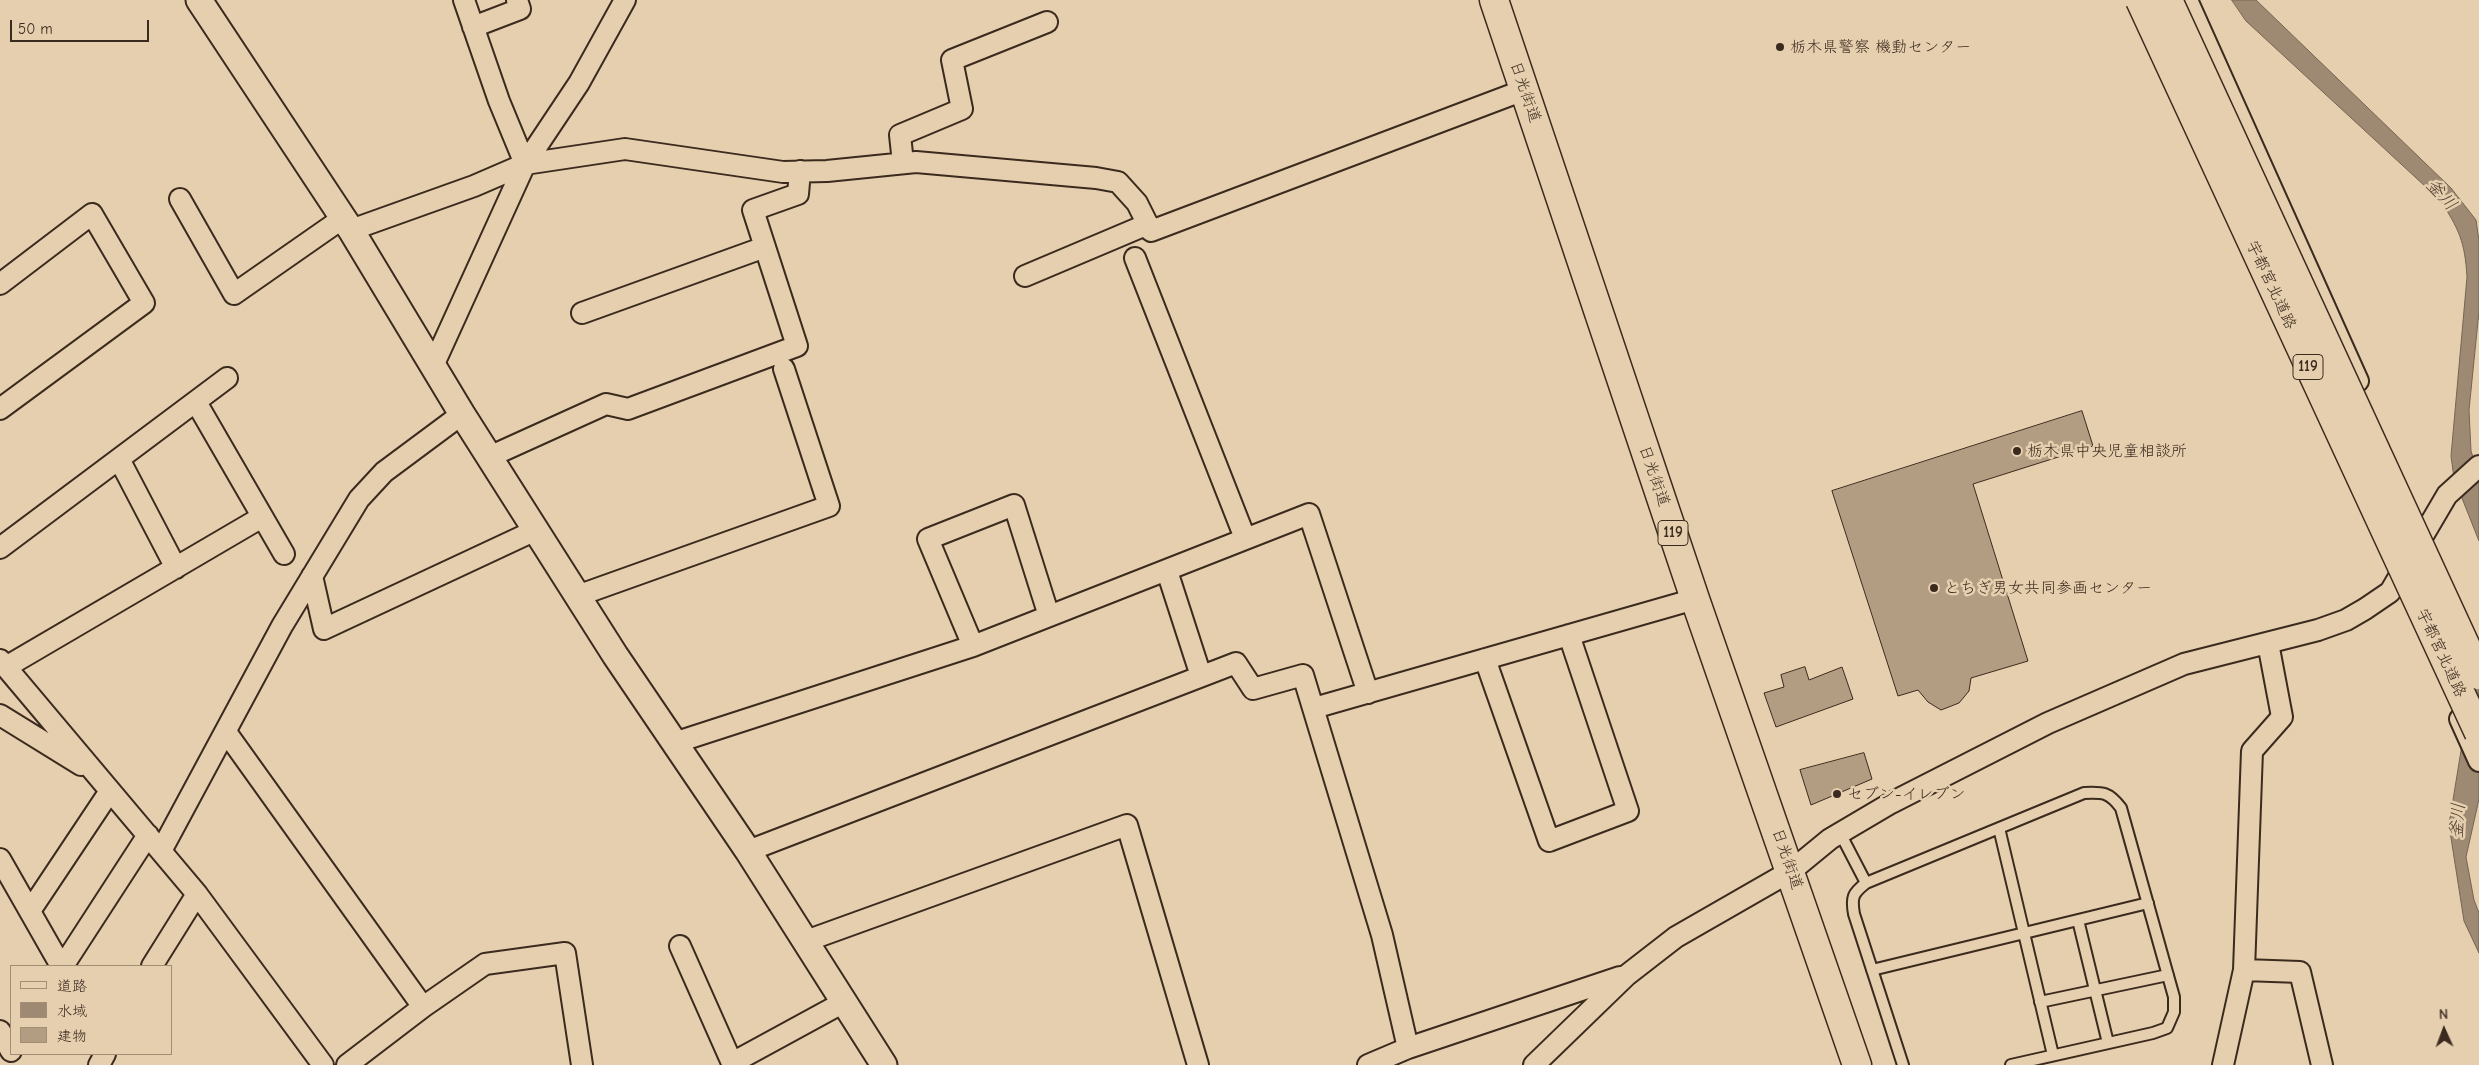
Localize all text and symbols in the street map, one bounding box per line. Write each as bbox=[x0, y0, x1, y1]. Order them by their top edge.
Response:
scale bar bbox=[12, 10, 151, 42]
text: 50 m bbox=[18, 20, 53, 38]
place label: 栃木県警察 機動センター bbox=[1790, 37, 1971, 57]
marker: 栃木県警察 機動センター bbox=[1774, 41, 1786, 53]
street label: 日光街道 bbox=[1506, 59, 1544, 125]
water label: 釜川 bbox=[2421, 174, 2461, 216]
street label: 宇都宮北道路 bbox=[2242, 237, 2300, 333]
road number: 119 bbox=[2293, 354, 2323, 380]
place label: 栃木県中央児童相談所 bbox=[2027, 441, 2187, 461]
street label: 日光街道 bbox=[1635, 443, 1673, 509]
marker: 栃木県中央児童相談所 bbox=[2011, 445, 2023, 457]
road number: 119 bbox=[1658, 520, 1688, 546]
place label: とちぎ男女共同参画センター bbox=[1944, 578, 2152, 598]
marker: とちぎ男女共同参画センター bbox=[1928, 582, 1940, 594]
street label: 宇都宮北道路 bbox=[2412, 605, 2470, 701]
place label: セブン-イレブン bbox=[1847, 784, 1965, 804]
marker: セブン-イレブン bbox=[1831, 788, 1843, 800]
water label: 釜川 bbox=[2446, 802, 2470, 840]
street label: 日光街道 bbox=[1768, 826, 1806, 892]
legend bbox=[10, 965, 172, 1055]
text: 道路 bbox=[57, 977, 87, 995]
text: 水域 bbox=[57, 1002, 87, 1020]
north arrow bbox=[2419, 1005, 2469, 1055]
text: N bbox=[2439, 1006, 2448, 1023]
text: 建物 bbox=[57, 1027, 87, 1045]

